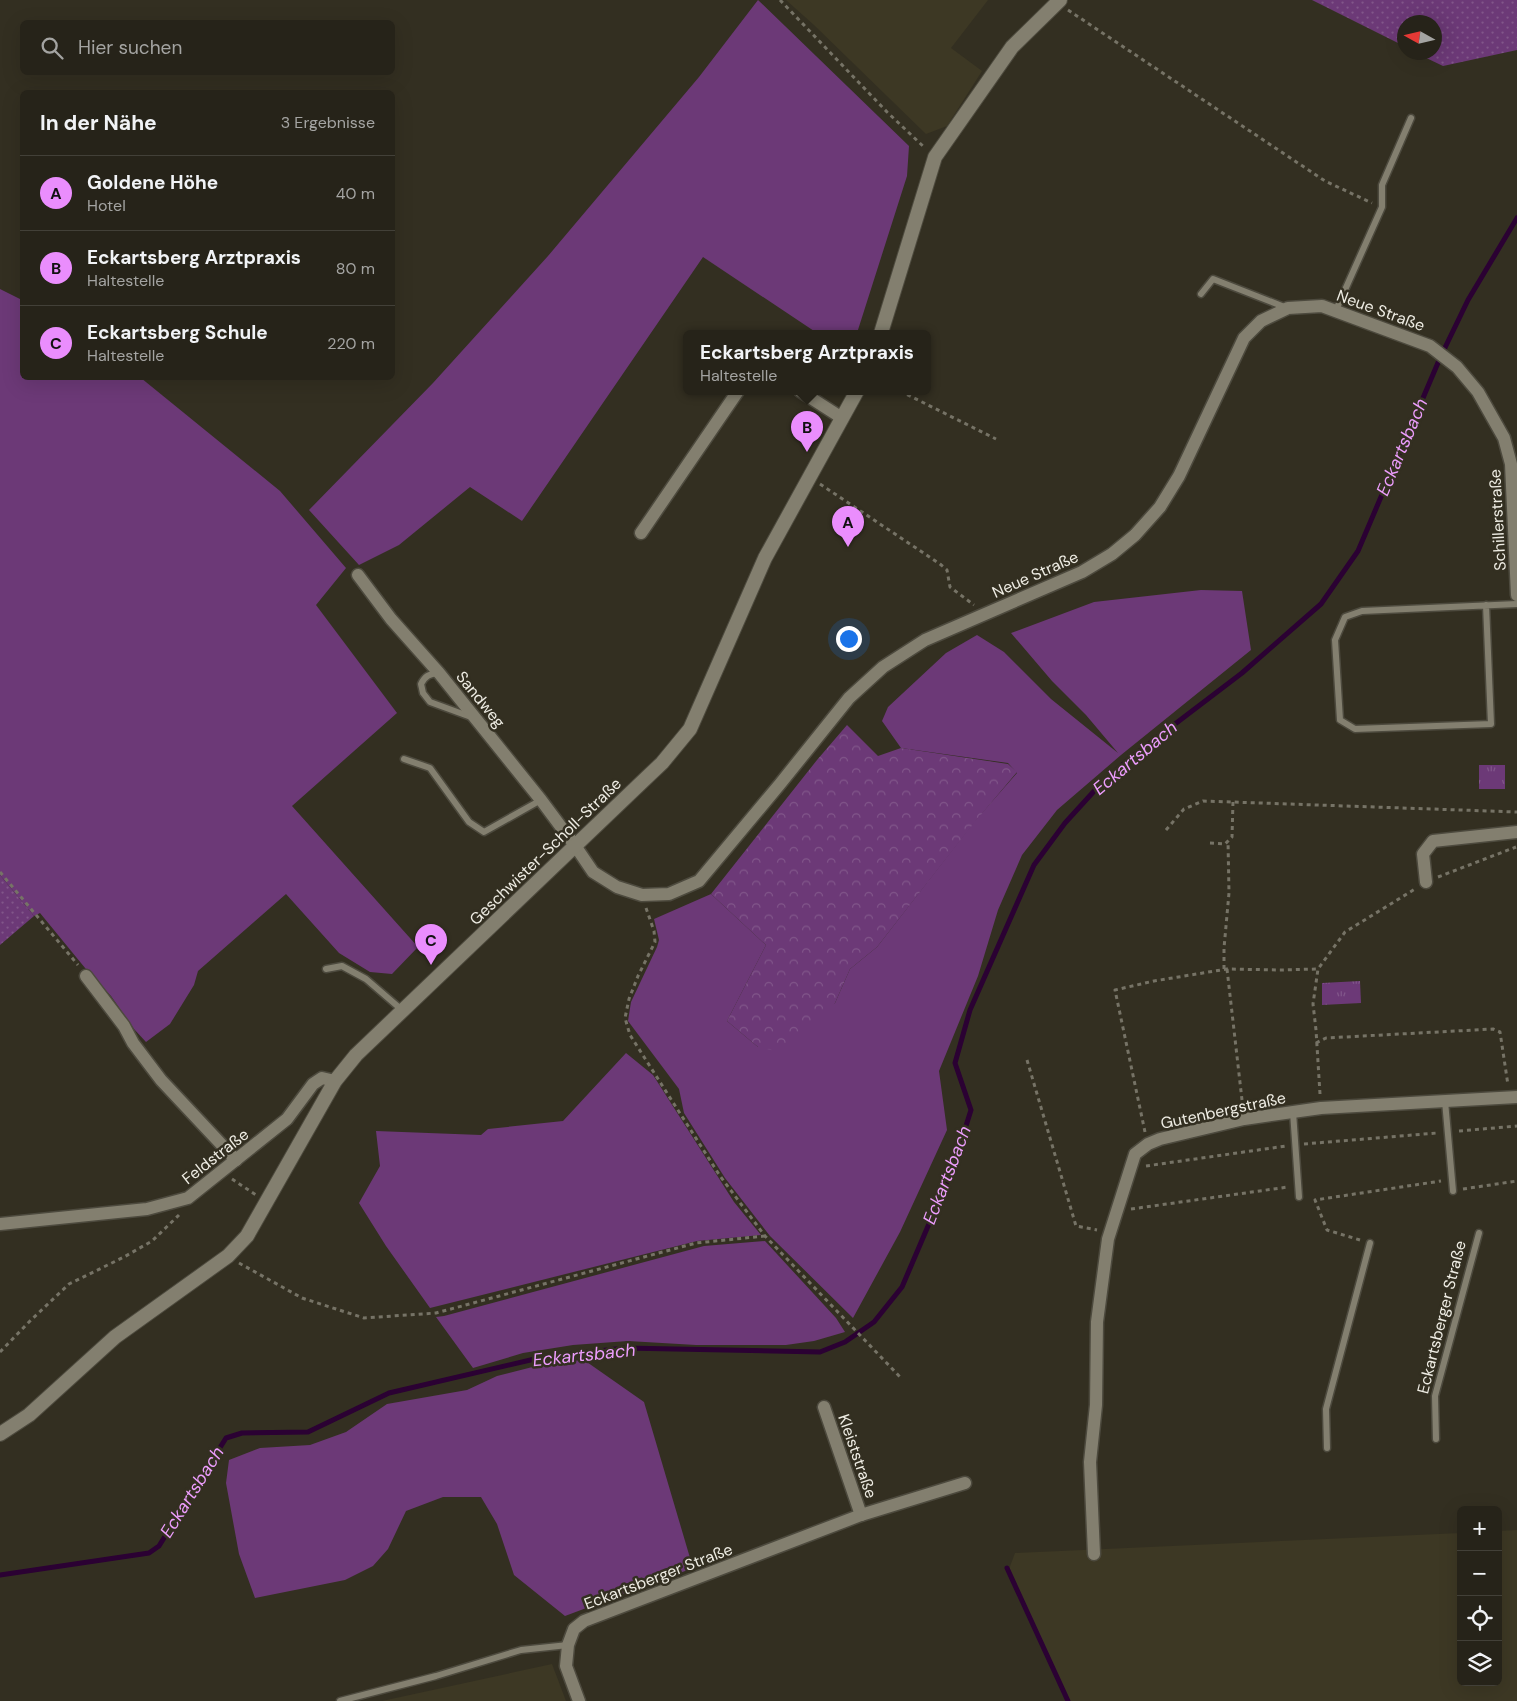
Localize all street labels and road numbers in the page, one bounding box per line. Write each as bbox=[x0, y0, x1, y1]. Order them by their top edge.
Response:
street label: Neue Straße bbox=[1334, 285, 1428, 336]
street label: Schillerstraße bbox=[1484, 469, 1511, 571]
street label: Neue Straße bbox=[989, 546, 1082, 603]
street label: Sandweg bbox=[451, 667, 510, 732]
street label: Geschwister-Scholl-Straße bbox=[465, 773, 626, 930]
street label: Gutenbergstraße bbox=[1159, 1087, 1288, 1134]
street label: Feldstraße bbox=[178, 1124, 253, 1189]
street label: Eckartsberger Straße bbox=[1412, 1238, 1471, 1396]
street label: Kleiststraße bbox=[833, 1411, 882, 1501]
street label: Eckartsberger Straße bbox=[581, 1538, 735, 1614]

